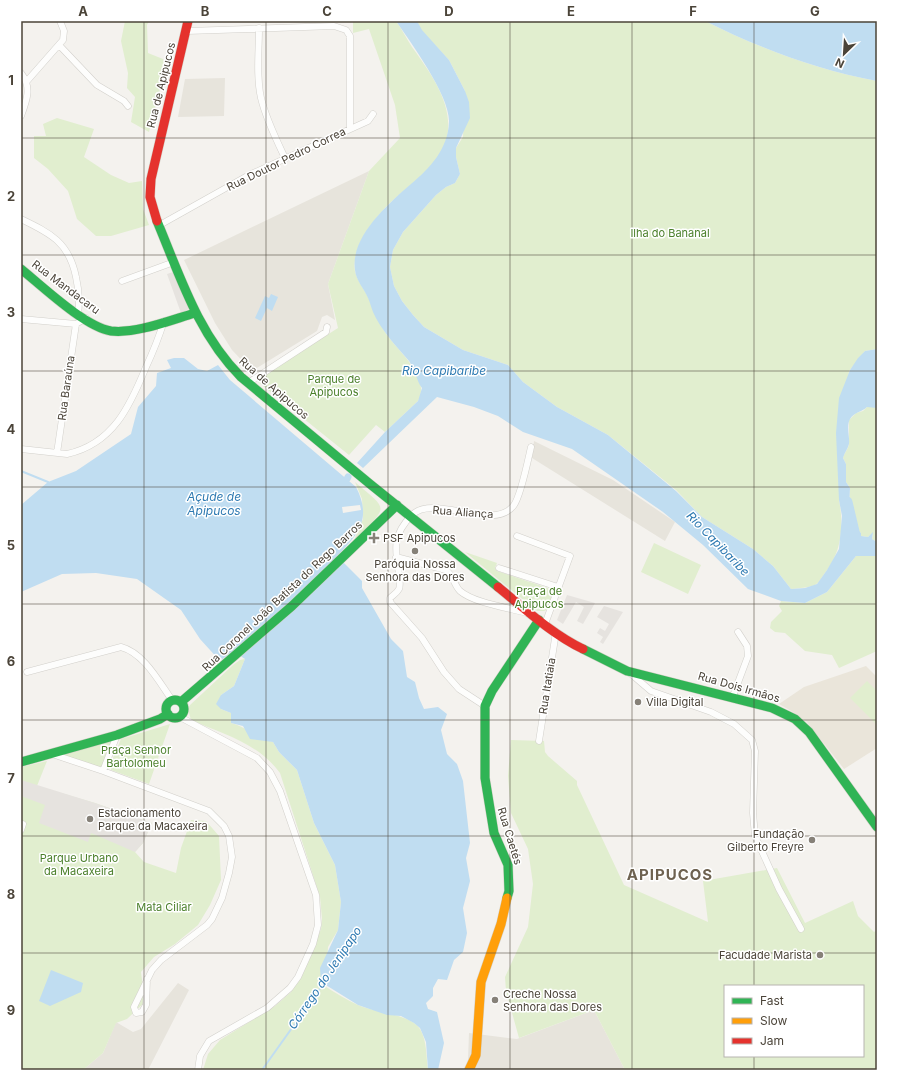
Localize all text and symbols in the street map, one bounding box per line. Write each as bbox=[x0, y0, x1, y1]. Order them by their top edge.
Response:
text: A bbox=[78, 3, 88, 19]
text: B bbox=[201, 3, 210, 19]
text: C bbox=[322, 3, 332, 19]
text: D bbox=[444, 3, 454, 19]
text: E bbox=[567, 3, 575, 19]
text: F bbox=[689, 3, 697, 19]
text: G bbox=[810, 3, 820, 19]
north arrow bbox=[824, 34, 864, 74]
street label: Rua de Apipucos bbox=[144, 40, 178, 129]
text: N bbox=[833, 55, 847, 71]
text: 1 bbox=[8, 72, 14, 88]
street label: Rua Doutor Pedro Correa bbox=[224, 124, 348, 194]
text: 2 bbox=[7, 188, 15, 204]
park label: Ilha do Bananal bbox=[630, 226, 710, 240]
street label: Rua Mandacaru bbox=[29, 257, 103, 317]
text: 3 bbox=[7, 304, 15, 320]
street label: Rua Baraúna bbox=[54, 354, 78, 422]
street label: Rua de Apipucos bbox=[236, 354, 312, 422]
water label: Rio Capibaribe bbox=[402, 363, 486, 378]
park label: Parque de Apipucos bbox=[307, 372, 361, 399]
text: 4 bbox=[7, 421, 16, 437]
water label: Açude de Apipucos bbox=[186, 489, 241, 518]
street label: Rua Aliança bbox=[432, 503, 494, 521]
water label: Rio Capibaribe bbox=[684, 508, 753, 579]
street label: Rua Coronel João Batista do Rego Barros bbox=[199, 518, 365, 674]
place label: PSF Apipucos bbox=[383, 531, 456, 545]
marker: PSF Apipucos bbox=[368, 532, 380, 544]
text: 5 bbox=[7, 537, 15, 553]
marker: Paróquia Nossa Senhora das Dores bbox=[410, 546, 420, 556]
place label: Paróquia Nossa Senhora das Dores bbox=[365, 557, 465, 584]
park label: Praça de Apipucos bbox=[515, 584, 564, 611]
text: 6 bbox=[7, 653, 15, 669]
street label: Rua Itatiaia bbox=[536, 657, 558, 715]
street label: Rua Dois Irmãos bbox=[696, 669, 782, 705]
place label: Villa Digital bbox=[646, 695, 703, 709]
marker: Villa Digital bbox=[633, 697, 643, 707]
park label: Praça Senhor Bartolomeu bbox=[101, 743, 171, 770]
text: 7 bbox=[7, 770, 15, 786]
place label: Estacionamento Parque da Macaxeira bbox=[98, 806, 208, 833]
street label: Rua Caetés bbox=[495, 806, 525, 867]
marker: Estacionamento Parque da Macaxeira bbox=[85, 814, 95, 824]
place label: Fundação Gilberto Freyre bbox=[727, 827, 804, 854]
marker: Fundação Gilberto Freyre bbox=[807, 835, 817, 845]
park label: Parque Urbano da Macaxeira bbox=[40, 851, 119, 878]
district label: APIPUCOS bbox=[627, 865, 713, 884]
text: 8 bbox=[7, 886, 15, 902]
park label: Mata Ciliar bbox=[136, 900, 192, 914]
water label: Córrego do Jenipapo bbox=[285, 923, 365, 1032]
place label: Facudade Marista bbox=[719, 948, 812, 962]
marker: Facudade Marista bbox=[815, 950, 825, 960]
legend bbox=[724, 985, 864, 1057]
place label: Creche Nossa Senhora das Dores bbox=[503, 987, 602, 1014]
text: Fast bbox=[760, 993, 784, 1008]
marker: Creche Nossa Senhora das Dores bbox=[490, 995, 500, 1005]
text: 9 bbox=[7, 1002, 15, 1018]
text: Slow bbox=[760, 1013, 788, 1028]
text: Jam bbox=[760, 1033, 784, 1048]

